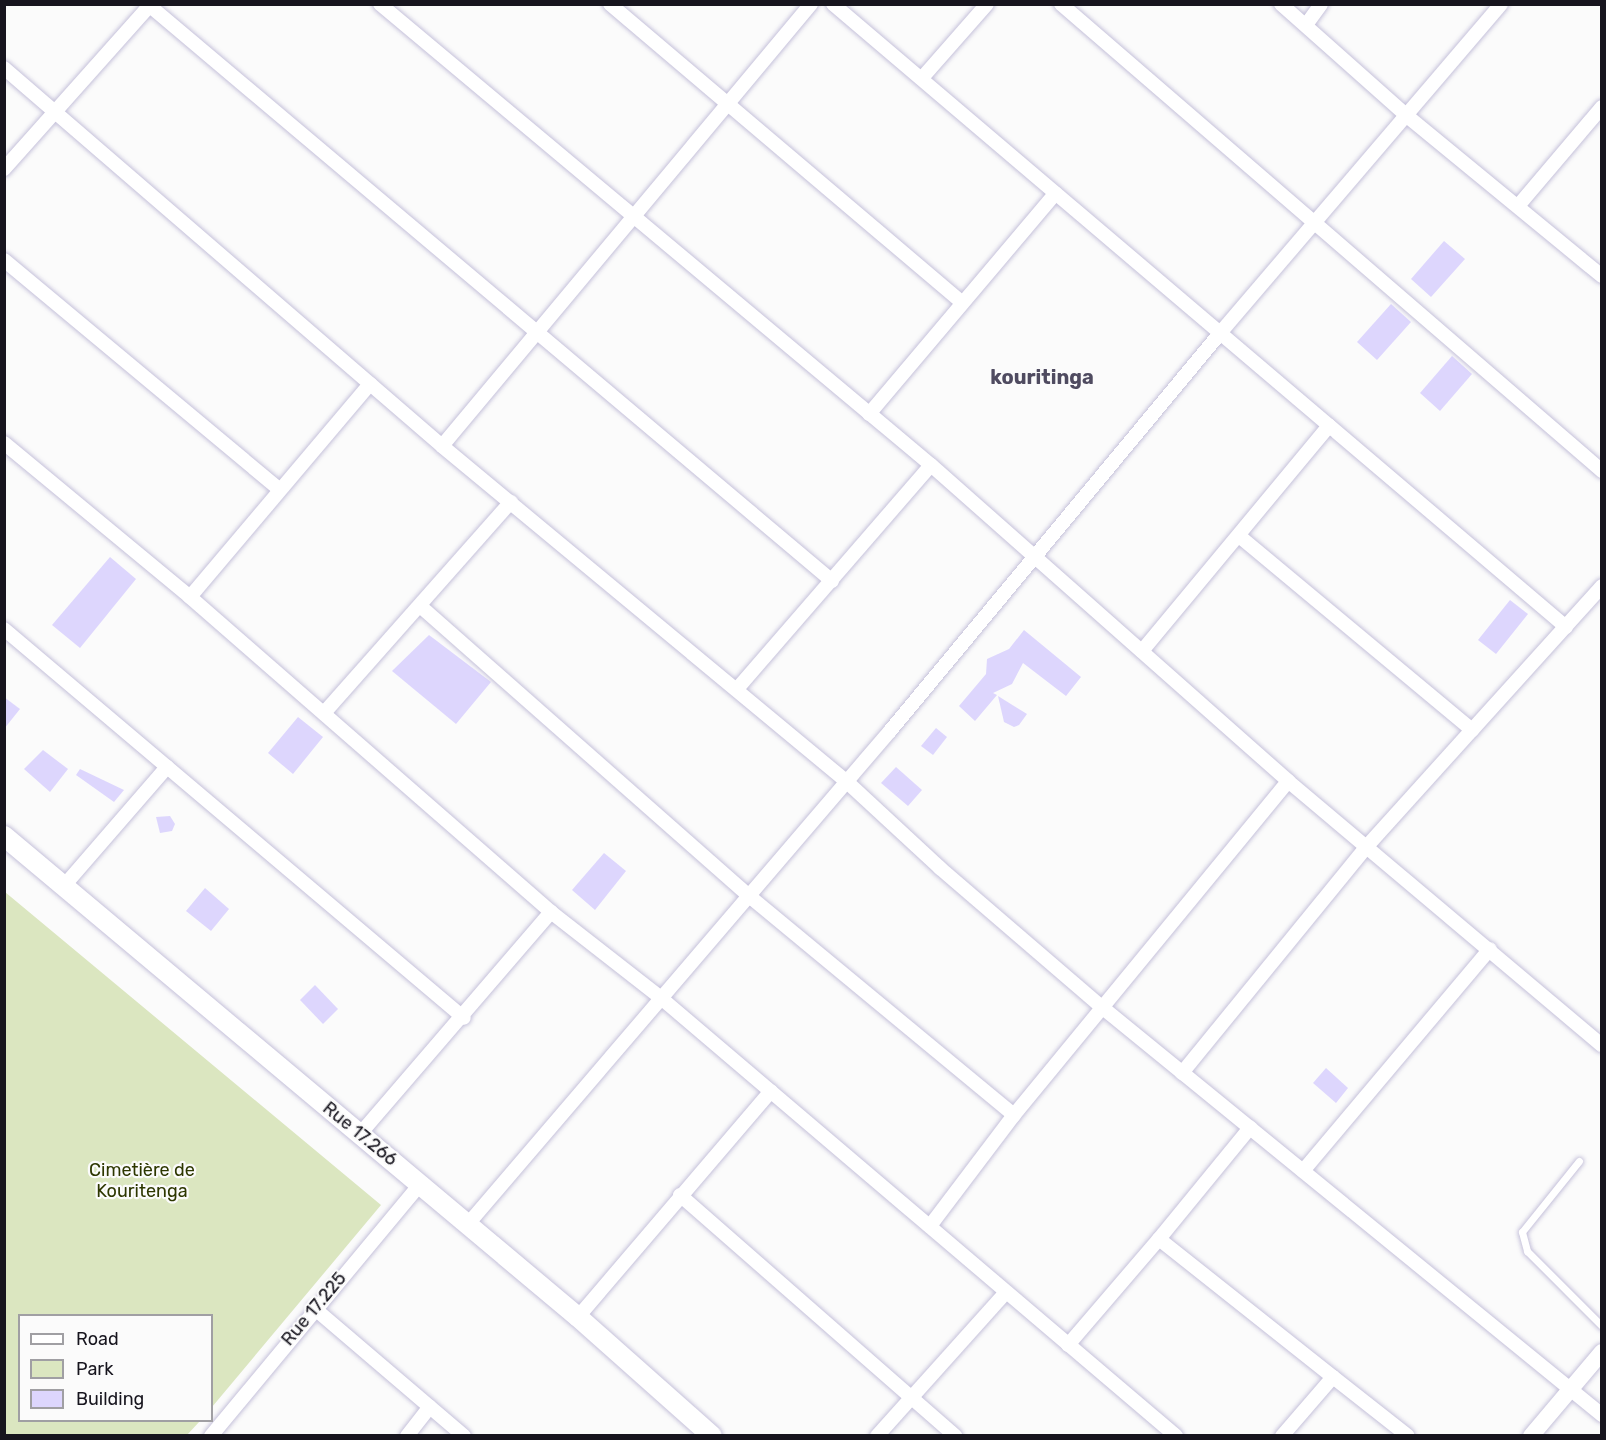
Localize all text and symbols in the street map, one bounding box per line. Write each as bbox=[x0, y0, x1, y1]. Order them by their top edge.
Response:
district label: kouritinga bbox=[990, 365, 1094, 389]
street label: Rue 17.266 bbox=[318, 1097, 402, 1171]
park label: Cimetière de Kouritenga bbox=[89, 1160, 195, 1202]
street label: Rue 17.225 bbox=[277, 1268, 351, 1350]
legend bbox=[18, 1314, 213, 1422]
text: Road bbox=[76, 1328, 119, 1350]
text: Park bbox=[76, 1358, 113, 1380]
text: Building bbox=[76, 1388, 144, 1410]

